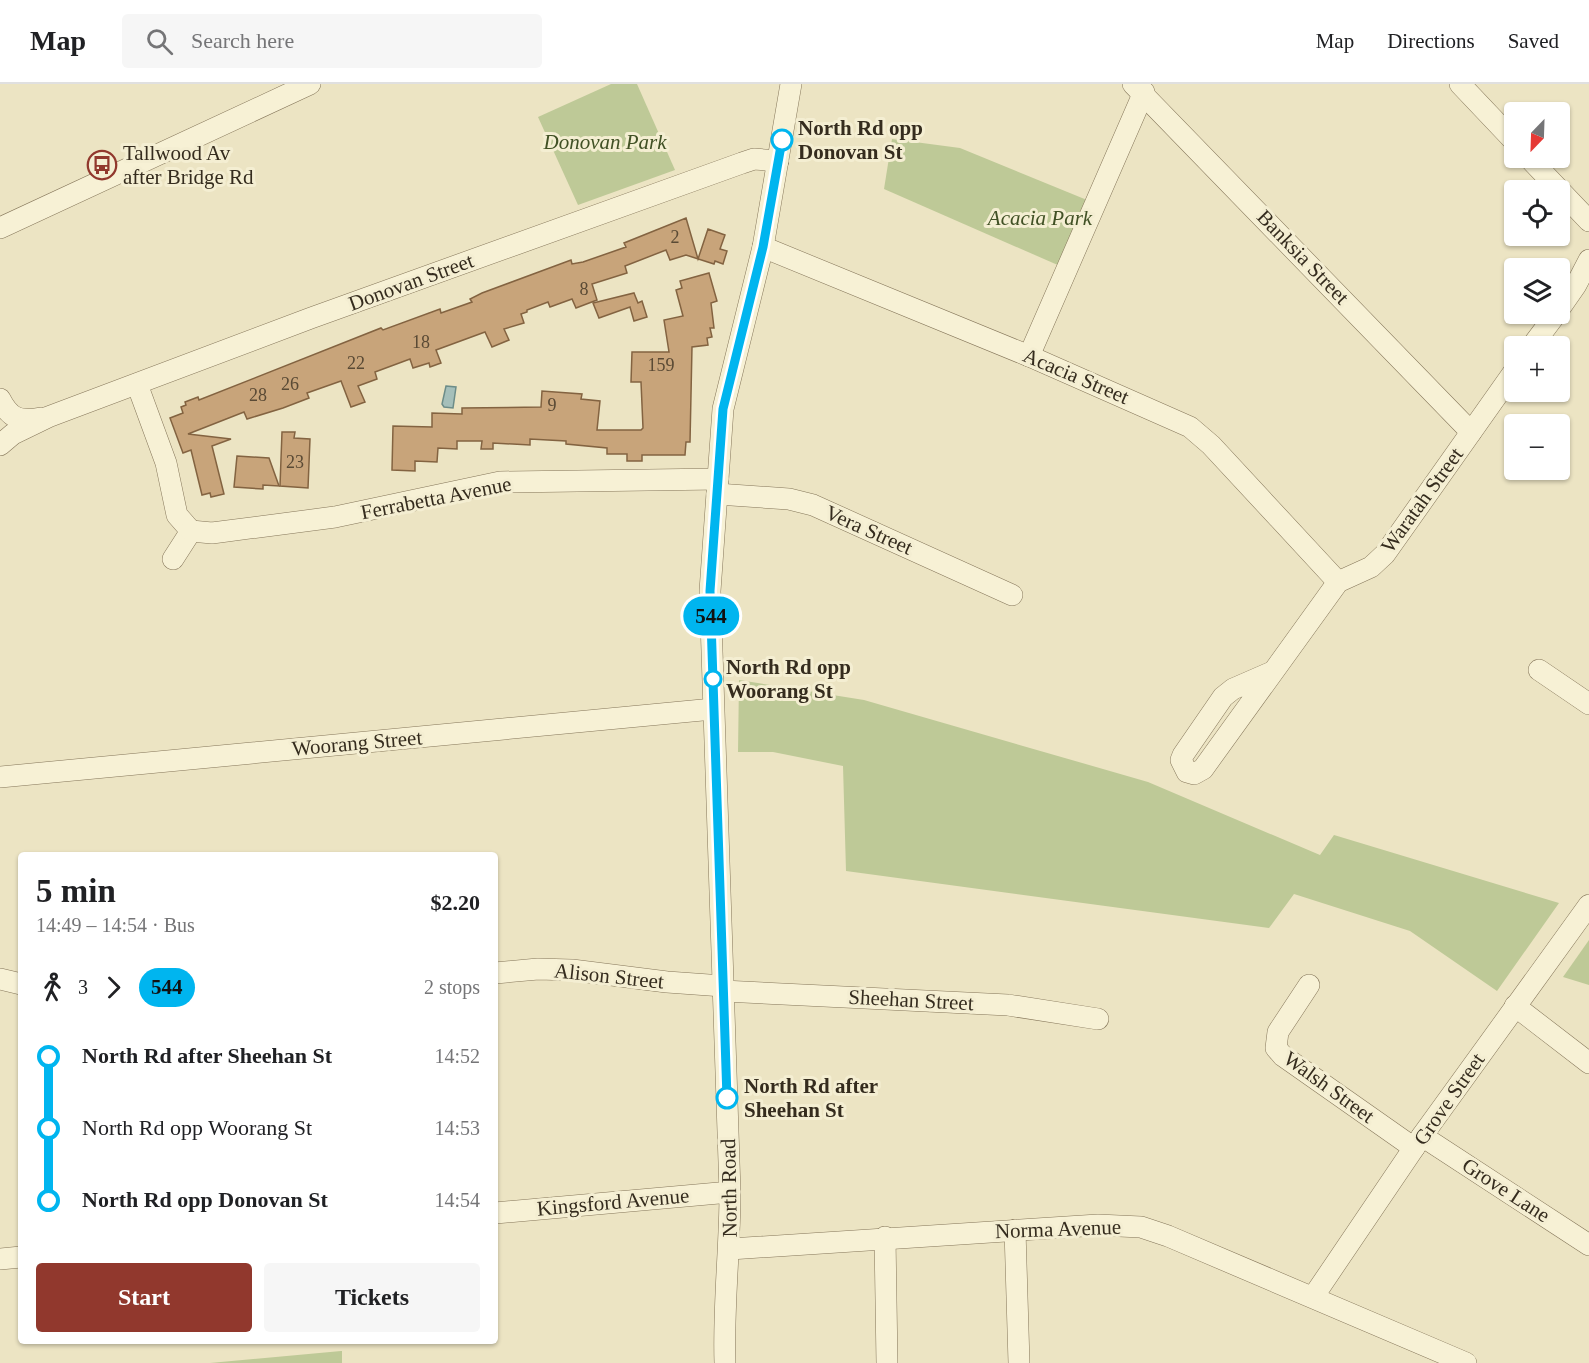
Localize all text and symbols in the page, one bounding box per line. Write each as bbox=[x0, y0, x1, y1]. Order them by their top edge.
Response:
search box bbox=[122, 14, 542, 68]
text: Map bbox=[30, 25, 86, 56]
icon: search bbox=[143, 25, 176, 58]
text: Search here bbox=[191, 28, 294, 53]
text: Map bbox=[1316, 29, 1354, 53]
text: Directions bbox=[1387, 29, 1475, 53]
text: Saved bbox=[1508, 29, 1559, 53]
north arrow bbox=[1504, 102, 1570, 168]
map controls bbox=[1504, 102, 1570, 480]
place label: North Rd opp Donovan St bbox=[798, 116, 923, 164]
marker: North Rd opp Donovan St bbox=[771, 129, 793, 151]
park label: Donovan Park bbox=[542, 130, 667, 154]
place label: Tallwood Av after Bridge Rd bbox=[123, 141, 254, 189]
bus stop icon: Tallwood Av after Bridge Rd bbox=[86, 149, 118, 181]
button: locate bbox=[1504, 180, 1570, 246]
street label: Banksia Street bbox=[1252, 205, 1354, 309]
park label: Acacia Park bbox=[986, 206, 1093, 230]
house number: 2 bbox=[671, 227, 680, 247]
street label: Donovan Street bbox=[345, 248, 477, 316]
button: layers bbox=[1504, 258, 1570, 324]
house number: 8 bbox=[580, 279, 589, 299]
house number: 18 bbox=[412, 332, 430, 352]
button: + bbox=[1504, 336, 1570, 402]
street label: Acacia Street bbox=[1020, 343, 1133, 409]
house number: 22 bbox=[347, 353, 365, 373]
house number: 159 bbox=[648, 355, 675, 375]
house number: 26 bbox=[281, 374, 299, 394]
house number: 28 bbox=[249, 385, 267, 405]
house number: 9 bbox=[548, 395, 557, 415]
button: − bbox=[1504, 414, 1570, 480]
street label: Waratah Street bbox=[1376, 443, 1468, 557]
house number: 23 bbox=[286, 452, 304, 472]
street label: Ferrabetta Avenue bbox=[359, 472, 513, 524]
street label: Vera Street bbox=[822, 500, 916, 560]
line badge: 544 bbox=[676, 596, 746, 636]
text: 544 bbox=[695, 604, 727, 628]
place label: North Rd opp Woorang St bbox=[726, 655, 851, 703]
marker: North Rd opp Woorang St bbox=[704, 670, 722, 688]
street label: Woorang Street bbox=[291, 725, 423, 761]
text: 5 min bbox=[36, 873, 116, 909]
text: $2.20 bbox=[431, 890, 480, 915]
text: 14:49 – 14:54 · Bus bbox=[36, 914, 195, 936]
street label: Alison Street bbox=[553, 958, 665, 994]
icon: walk bbox=[36, 971, 69, 1004]
icon: forward bbox=[97, 971, 130, 1004]
text: 544 bbox=[151, 975, 183, 999]
text: 3 bbox=[78, 976, 88, 998]
text: 2 stops bbox=[424, 976, 480, 998]
street label: Sheehan Street bbox=[848, 985, 974, 1015]
text: North Rd after Sheehan St bbox=[82, 1043, 332, 1068]
text: 14:52 bbox=[434, 1045, 480, 1067]
street label: Walsh Street bbox=[1279, 1046, 1379, 1128]
street label: Grove Street bbox=[1409, 1048, 1490, 1150]
place label: North Rd after Sheehan St bbox=[744, 1074, 878, 1122]
marker: North Rd after Sheehan St bbox=[716, 1087, 738, 1109]
text: North Rd opp Woorang St bbox=[82, 1115, 312, 1140]
text: 14:53 bbox=[434, 1117, 480, 1139]
street label: North Road bbox=[716, 1138, 742, 1237]
street label: Grove Lane bbox=[1458, 1153, 1554, 1227]
street label: Kingsford Avenue bbox=[536, 1183, 690, 1221]
text: North Rd opp Donovan St bbox=[82, 1187, 328, 1212]
text: 14:54 bbox=[434, 1189, 480, 1211]
street label: Norma Avenue bbox=[995, 1215, 1121, 1243]
button: Start bbox=[36, 1263, 252, 1332]
button: Tickets bbox=[264, 1263, 480, 1332]

